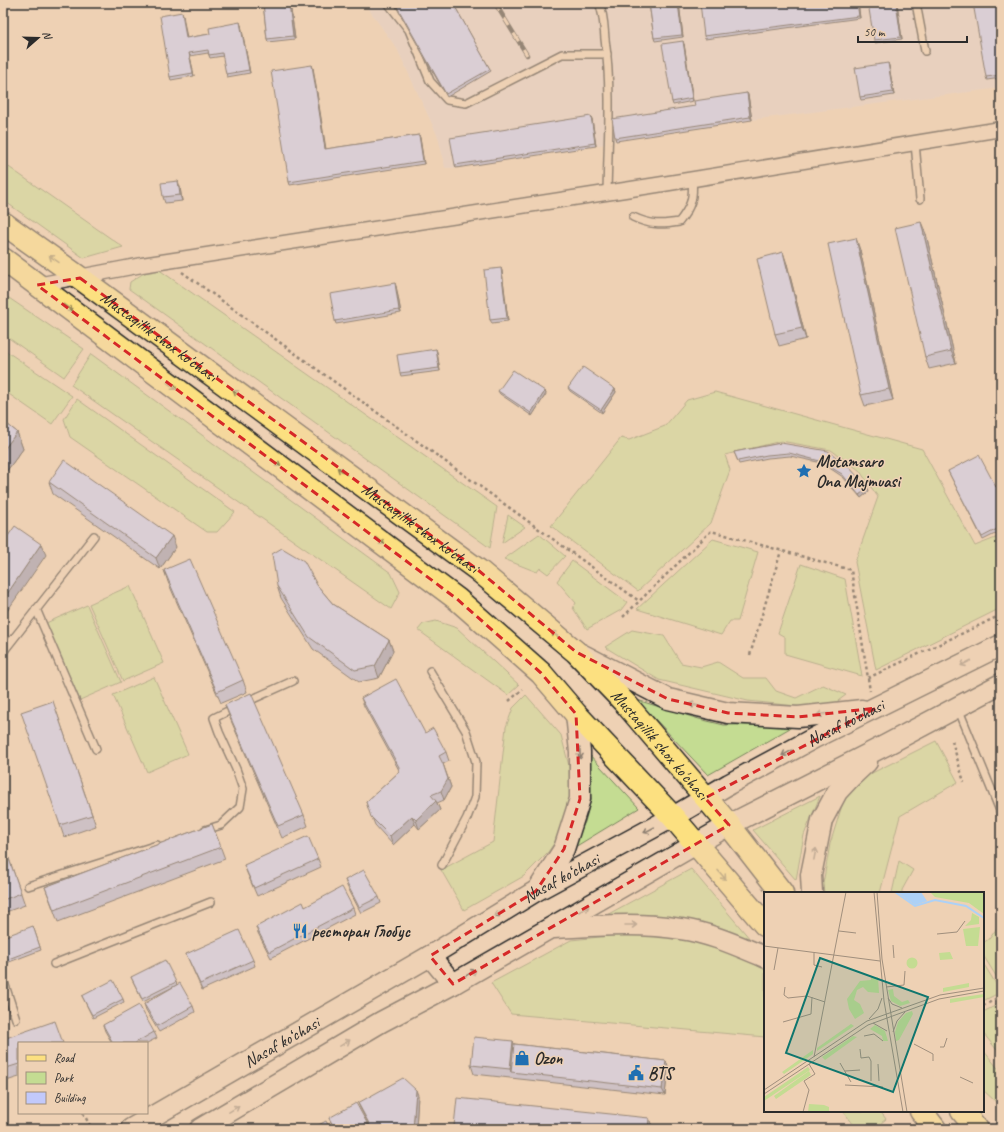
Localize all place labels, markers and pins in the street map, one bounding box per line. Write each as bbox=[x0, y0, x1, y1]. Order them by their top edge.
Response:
place label: Motamsaro Ona Majmuasi bbox=[816, 451, 903, 492]
place icon: Motamsaro Ona Majmuasi bbox=[795, 462, 813, 480]
place label: ресторан Глобус bbox=[312, 921, 412, 942]
restaurant icon: ресторан Глобус bbox=[291, 922, 309, 940]
place label: Ozon bbox=[534, 1048, 564, 1069]
shop icon: Ozon bbox=[513, 1049, 531, 1067]
place label: BTS bbox=[648, 1063, 675, 1084]
public building icon: BTS bbox=[627, 1064, 645, 1082]

